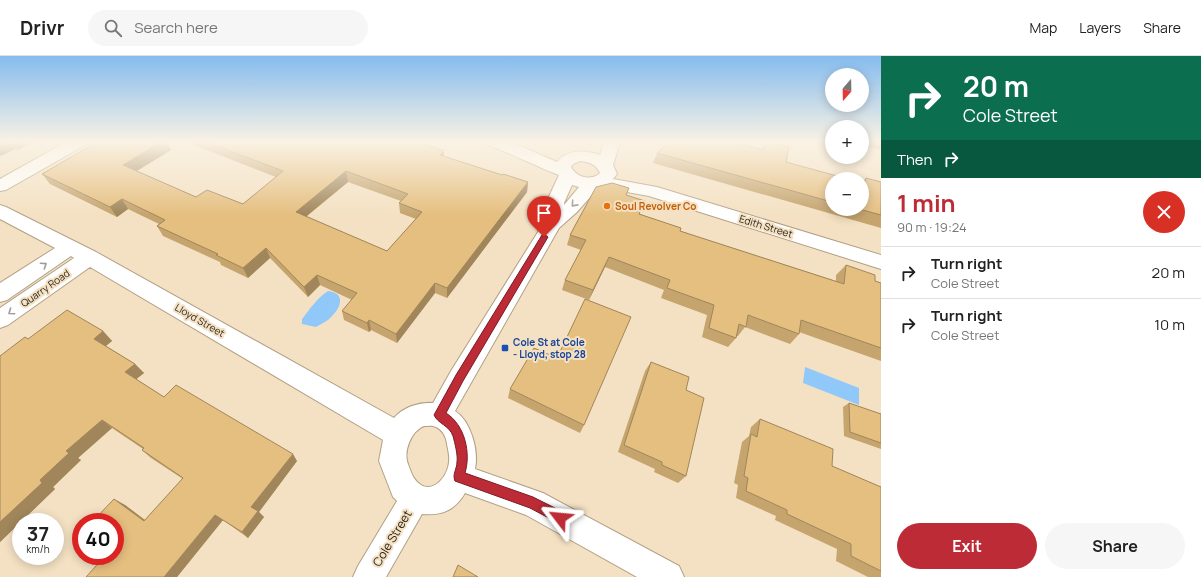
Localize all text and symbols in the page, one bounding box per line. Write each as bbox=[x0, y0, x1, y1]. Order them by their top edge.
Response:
search box bbox=[88, 10, 368, 46]
text: Drivr bbox=[20, 15, 64, 41]
icon: search bbox=[102, 17, 124, 39]
text: Search here bbox=[134, 17, 218, 38]
text: Map bbox=[1029, 18, 1057, 37]
text: Layers bbox=[1079, 18, 1121, 37]
text: Share bbox=[1143, 18, 1181, 37]
text: 20 m bbox=[963, 67, 1029, 105]
north arrow bbox=[825, 68, 869, 112]
map controls bbox=[825, 68, 869, 216]
icon: right bbox=[897, 72, 949, 124]
text: Cole Street bbox=[963, 103, 1058, 127]
button: + bbox=[825, 120, 869, 164]
icon: right bbox=[940, 148, 962, 170]
text: Then bbox=[897, 149, 932, 170]
button: − bbox=[825, 172, 869, 216]
text: 1 min bbox=[897, 186, 956, 219]
button: close bbox=[1143, 191, 1185, 233]
pin bbox=[527, 196, 561, 237]
one-way arrow bbox=[571, 199, 578, 207]
place label: Soul Revolver Co bbox=[615, 199, 696, 213]
marker: Soul Revolver Co bbox=[602, 201, 612, 211]
icon: arrive bbox=[533, 202, 555, 224]
street label: Edith Street bbox=[738, 211, 794, 241]
text: 90 m · 19:24 bbox=[897, 218, 967, 236]
text: Turn right bbox=[931, 253, 1002, 274]
one-way arrow bbox=[40, 262, 47, 270]
icon: right bbox=[897, 262, 919, 284]
text: 20 m bbox=[1152, 262, 1185, 283]
street label: Quarry Road bbox=[18, 266, 72, 310]
text: Cole Street bbox=[931, 274, 999, 292]
street label: Lloyd Street bbox=[172, 300, 228, 340]
text: Turn right bbox=[931, 305, 1002, 326]
one-way arrow bbox=[8, 307, 15, 315]
icon: right bbox=[897, 314, 919, 336]
text: 10 m bbox=[1154, 314, 1185, 335]
text: Cole Street bbox=[931, 326, 999, 344]
place label: Cole St at Cole - Lloyd, stop 28 bbox=[513, 335, 586, 361]
marker: Cole St at Cole - Lloyd, stop 28 bbox=[500, 343, 510, 353]
position arrow bbox=[539, 497, 581, 539]
street label: Cole Street bbox=[368, 506, 416, 569]
speed limit sign: 40 bbox=[72, 513, 124, 565]
text: 37 bbox=[27, 520, 49, 547]
button: Exit bbox=[897, 523, 1037, 569]
button: Share bbox=[1045, 523, 1185, 569]
text: km/h bbox=[26, 542, 50, 556]

